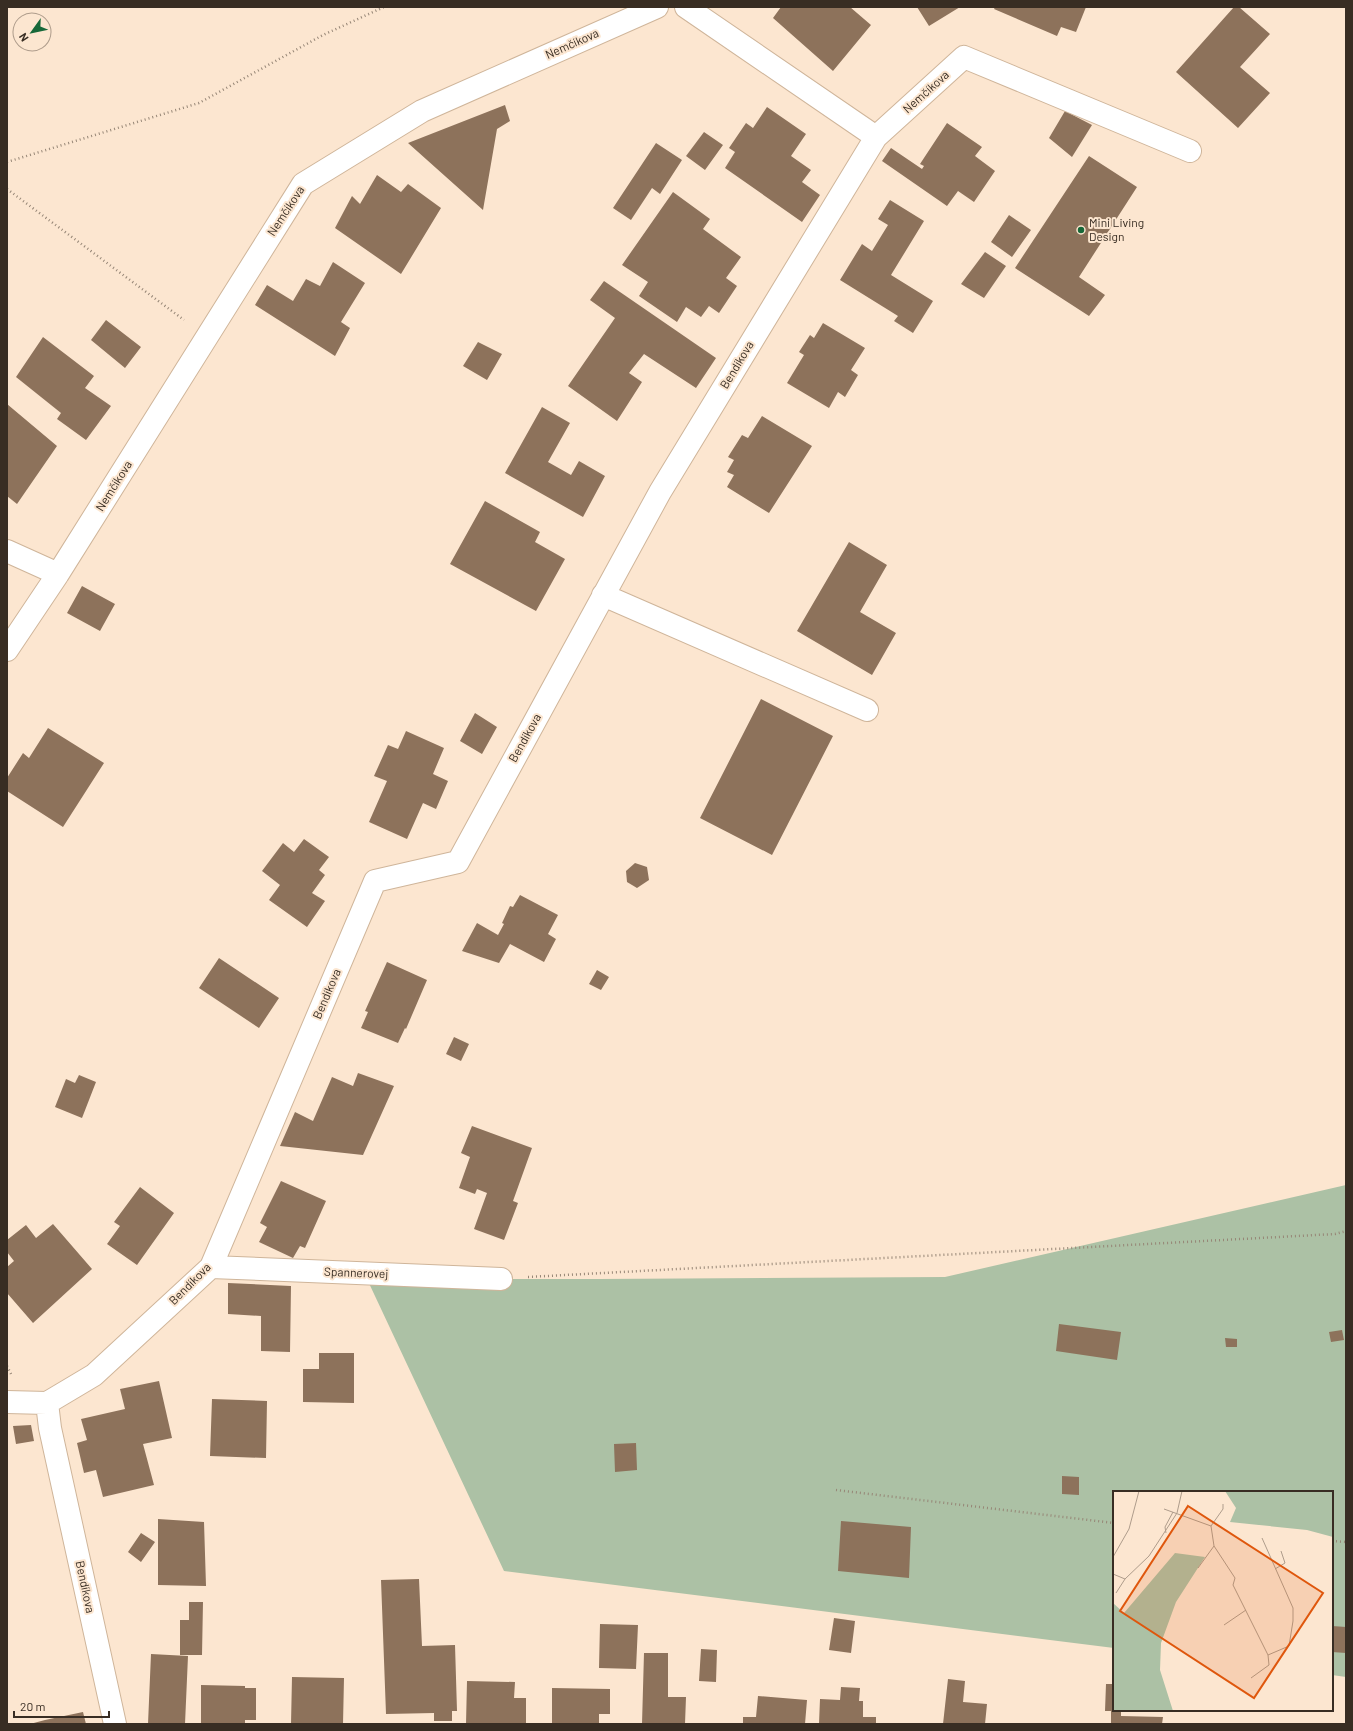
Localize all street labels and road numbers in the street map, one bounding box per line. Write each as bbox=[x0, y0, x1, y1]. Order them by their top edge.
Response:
street label: Nemčíkova bbox=[543, 25, 600, 61]
street label: Nemčíkova bbox=[899, 67, 951, 116]
street label: Nemčíkova bbox=[264, 183, 307, 238]
street label: Bendíkova bbox=[716, 338, 756, 391]
street label: Nemčíkova bbox=[92, 458, 134, 513]
street label: Bendíkova bbox=[505, 711, 543, 764]
street label: Bendíkova bbox=[309, 966, 343, 1021]
street label: Bendíkova bbox=[166, 1260, 213, 1307]
street label: Spannerovej bbox=[324, 1264, 389, 1280]
street label: Bendíkova bbox=[74, 1559, 98, 1614]

